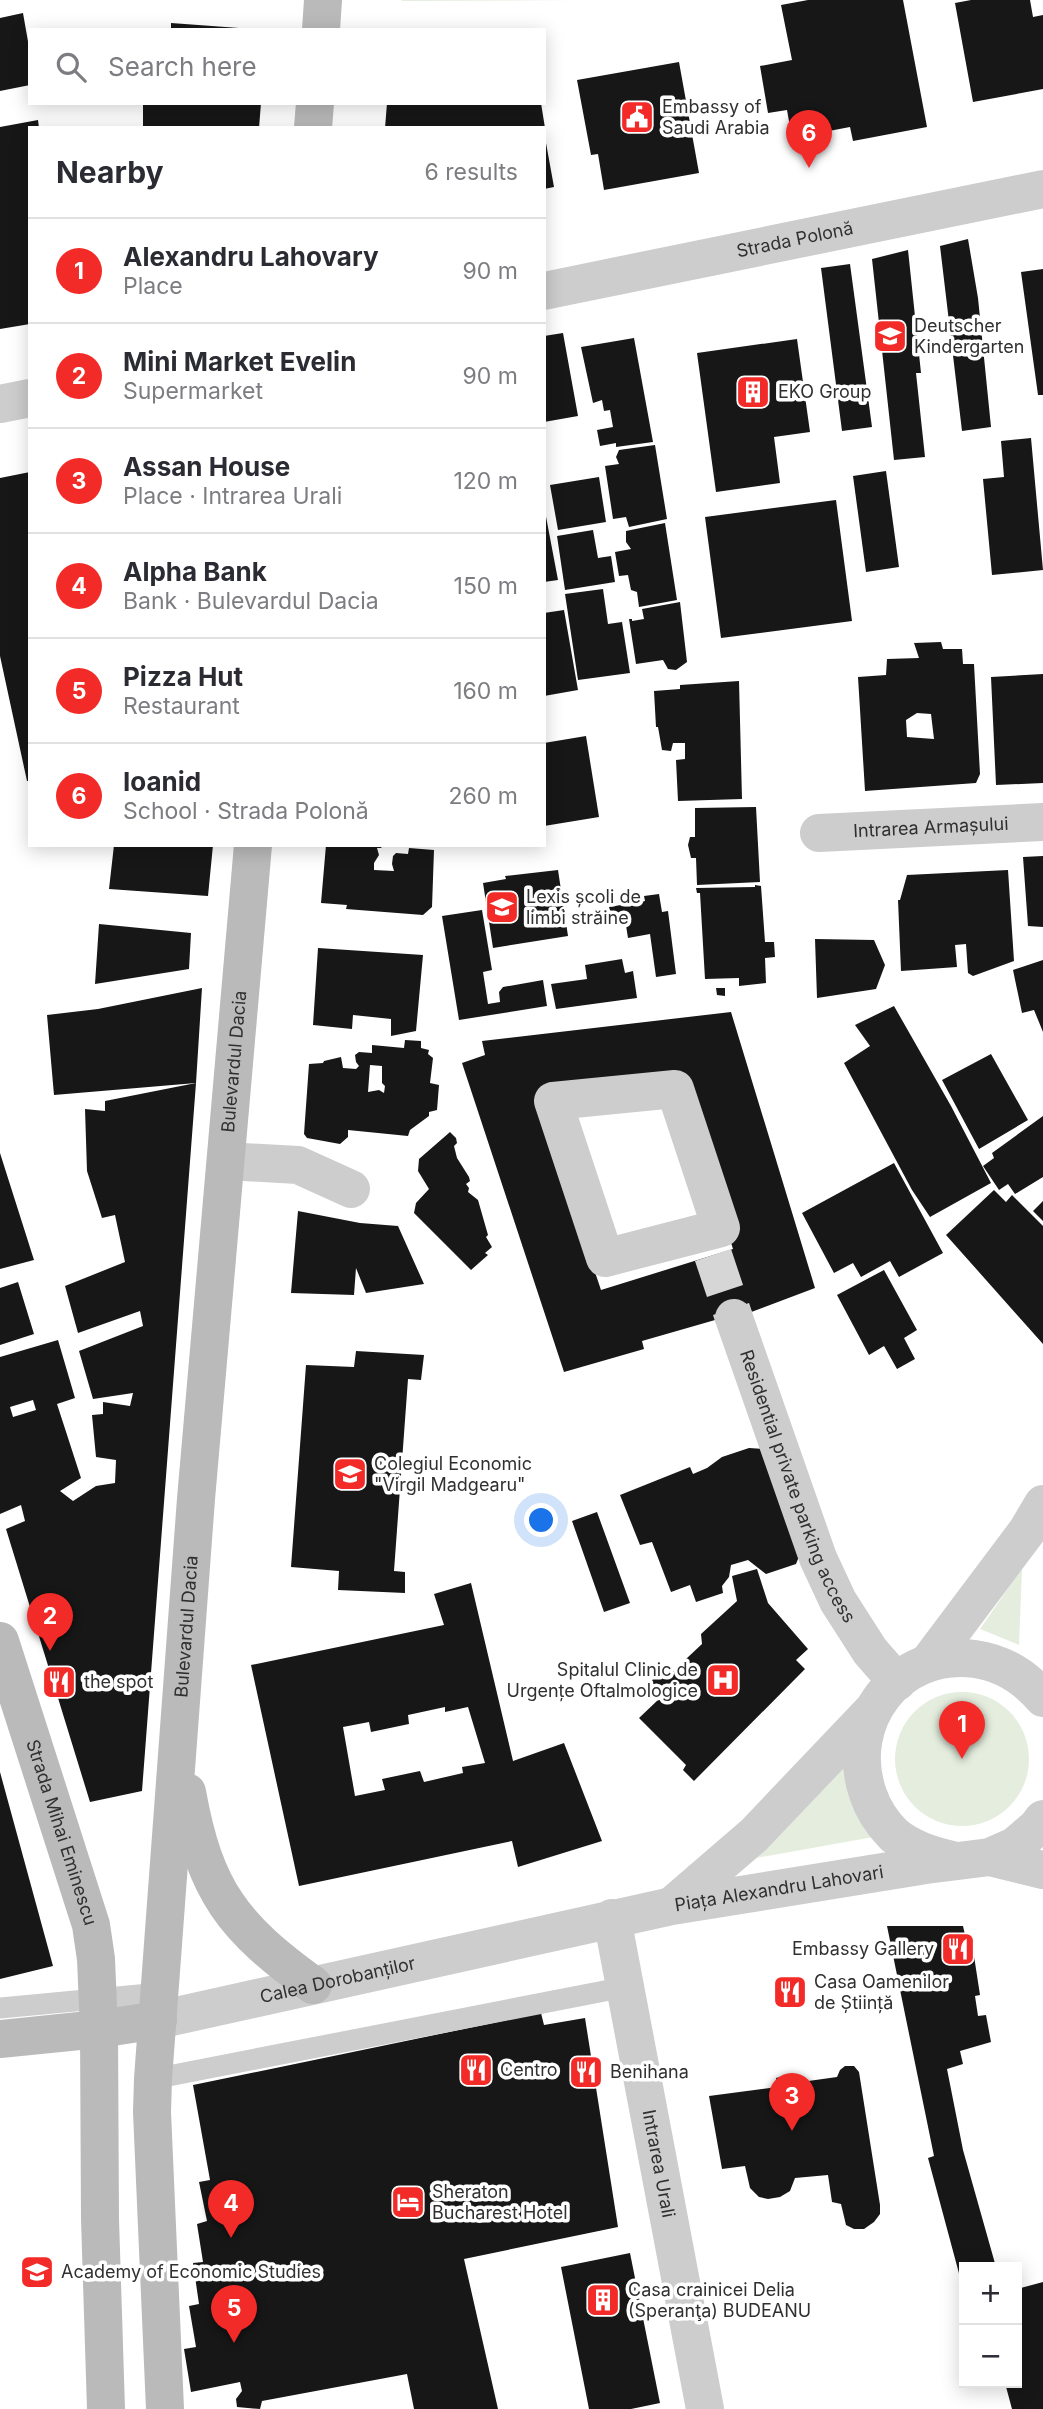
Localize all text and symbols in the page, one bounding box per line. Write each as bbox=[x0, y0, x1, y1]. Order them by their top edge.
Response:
search box bbox=[28, 28, 546, 105]
icon: search bbox=[52, 48, 90, 86]
text: Search here bbox=[108, 51, 257, 82]
place label: Embassy of Saudi Arabia bbox=[662, 96, 770, 138]
public building icon: Embassy of Saudi Arabia bbox=[618, 98, 656, 136]
pin: 6 bbox=[786, 110, 832, 168]
text: Nearby bbox=[56, 154, 164, 190]
text: 6 results bbox=[424, 158, 518, 186]
street label: Strada Polonă bbox=[734, 217, 855, 261]
text: Alexandru Lahovary bbox=[123, 241, 379, 272]
text: 1 bbox=[74, 257, 84, 285]
text: 90 m bbox=[463, 257, 518, 285]
text: Place bbox=[123, 272, 183, 300]
place label: Deutscher Kindergarten bbox=[914, 315, 1024, 357]
school or university icon: Deutscher Kindergarten bbox=[871, 317, 909, 355]
text: Mini Market Evelin bbox=[123, 346, 356, 377]
text: 2 bbox=[72, 362, 86, 390]
text: 90 m bbox=[463, 362, 518, 390]
building icon: EKO Group bbox=[734, 373, 772, 411]
text: Supermarket bbox=[123, 377, 263, 405]
place label: EKO Group bbox=[778, 381, 872, 402]
text: Assan House bbox=[123, 451, 290, 482]
text: 3 bbox=[72, 467, 86, 495]
text: 120 m bbox=[453, 467, 518, 495]
text: Place · Intrarea Urali bbox=[123, 482, 342, 510]
text: Alpha Bank bbox=[123, 556, 267, 587]
text: 4 bbox=[71, 572, 87, 600]
text: 150 m bbox=[454, 572, 518, 600]
text: Bank · Bulevardul Dacia bbox=[123, 587, 379, 615]
text: Pizza Hut bbox=[123, 661, 243, 692]
text: 5 bbox=[72, 677, 86, 705]
text: 160 m bbox=[453, 677, 518, 705]
text: Restaurant bbox=[123, 692, 240, 720]
text: Ioanid bbox=[123, 766, 201, 797]
text: 6 bbox=[72, 782, 86, 810]
text: 260 m bbox=[449, 782, 518, 810]
text: School · Strada Polonă bbox=[123, 797, 369, 825]
street label: Intrarea Armașului bbox=[853, 813, 1009, 841]
place label: Lexis școli de limbi străine bbox=[526, 886, 641, 928]
school or university icon: Lexis școli de limbi străine bbox=[483, 888, 521, 926]
street label: Bulevardul Dacia bbox=[217, 990, 250, 1133]
street label: Residential private parking access bbox=[736, 1347, 860, 1626]
place label: Colegiul Economic "Virgil Madgearu" bbox=[374, 1453, 532, 1495]
school or university icon: Colegiul Economic "Virgil Madgearu" bbox=[331, 1455, 369, 1493]
your location bbox=[524, 1503, 558, 1537]
street label: Bulevardul Dacia bbox=[170, 1555, 202, 1698]
pin: 2 bbox=[27, 1593, 73, 1651]
place label: Spitalul Clinic de Urgențe Oftalmologice bbox=[507, 1659, 698, 1702]
hospital icon: Spitalul Clinic de Urgențe Oftalmologice bbox=[704, 1661, 742, 1699]
restaurant icon: the spot bbox=[40, 1663, 78, 1701]
place label: the spot bbox=[84, 1671, 153, 1692]
pin: 1 bbox=[939, 1701, 985, 1759]
street label: Strada Mihai Eminescu bbox=[22, 1737, 101, 1928]
street label: Piața Alexandru Lahovari bbox=[673, 1861, 885, 1915]
restaurant icon: Embassy Gallery bbox=[939, 1930, 977, 1968]
place label: Embassy Gallery bbox=[792, 1938, 934, 1959]
street label: Calea Dorobanților bbox=[258, 1952, 417, 2007]
place label: Casa Oamenilor de Știință bbox=[814, 1971, 949, 2014]
restaurant icon: Casa Oamenilor de Știință bbox=[771, 1973, 809, 2011]
restaurant icon: Centro bbox=[457, 2051, 495, 2089]
restaurant icon: Benihana bbox=[567, 2053, 605, 2091]
place label: Centro bbox=[500, 2059, 557, 2080]
place label: Benihana bbox=[610, 2061, 689, 2082]
pin: 3 bbox=[769, 2073, 815, 2131]
street label: Intrarea Urali bbox=[639, 2108, 680, 2219]
pin: 4 bbox=[208, 2180, 254, 2238]
place label: Sheraton Bucharest Hotel bbox=[432, 2181, 568, 2223]
hotel icon: Sheraton Bucharest Hotel bbox=[389, 2183, 427, 2221]
school or university icon: Academy of Economic Studies bbox=[18, 2253, 56, 2291]
place label: Academy of Economic Studies bbox=[61, 2261, 321, 2282]
map controls bbox=[959, 2262, 1022, 2388]
button: + bbox=[959, 2262, 1022, 2325]
place label: Casa crainicei Delia (Speranţa) BUDEANU bbox=[628, 2279, 811, 2321]
building icon: Casa crainicei Delia (Speranţa) BUDEANU bbox=[584, 2281, 622, 2319]
pin: 5 bbox=[211, 2285, 257, 2343]
button: − bbox=[959, 2325, 1022, 2388]

